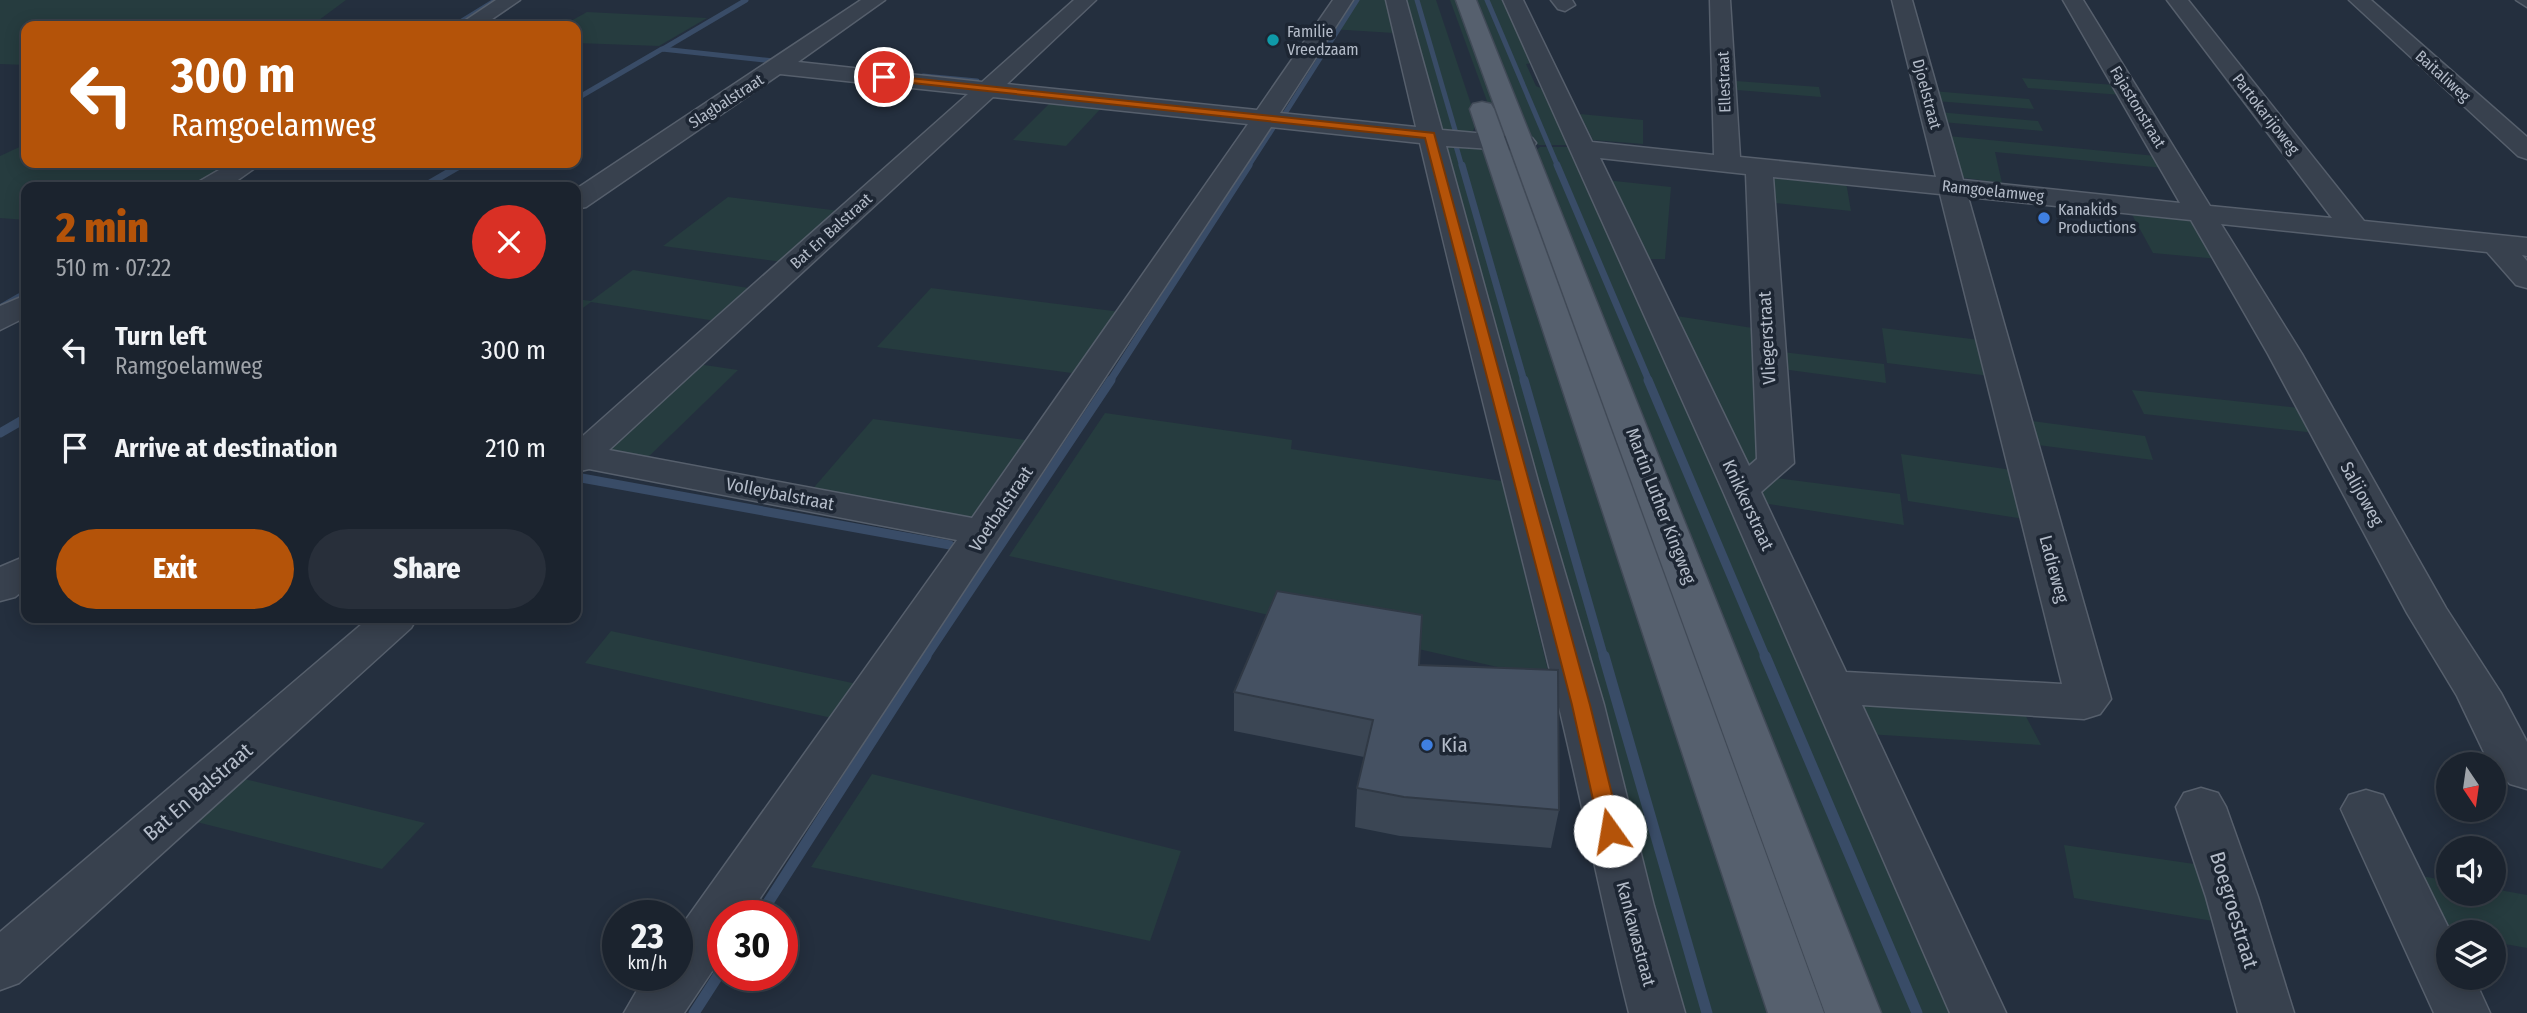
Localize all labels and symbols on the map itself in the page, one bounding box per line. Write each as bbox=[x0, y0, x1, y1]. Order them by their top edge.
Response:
place label: Familie Vreedzaam bbox=[1287, 22, 1359, 59]
marker: Familie Vreedzaam bbox=[1265, 32, 1281, 48]
street label: Baitaliweg bbox=[2412, 46, 2475, 106]
pin bbox=[854, 47, 914, 107]
street label: Ellestraat bbox=[1713, 50, 1735, 113]
street label: Djoelstraat bbox=[1909, 57, 1946, 132]
street label: Fajastonstraat bbox=[2106, 63, 2170, 152]
street label: Slagbalstraat bbox=[685, 69, 768, 132]
street label: Partokarijoweg bbox=[2229, 70, 2304, 159]
street label: Ramgoelamweg bbox=[1941, 176, 2045, 206]
street label: Bat En Balstraat bbox=[786, 189, 876, 273]
place label: Kanakids Productions bbox=[2058, 200, 2137, 237]
marker: Kanakids Productions bbox=[2036, 210, 2052, 226]
street label: Vliegerstraat bbox=[1754, 291, 1780, 385]
street label: Martin Luther Kingweg bbox=[1621, 425, 1701, 588]
street label: Knikkerstraat bbox=[1717, 456, 1779, 554]
street label: Salijoweg bbox=[2335, 458, 2389, 530]
street label: Voetbalstraat bbox=[964, 462, 1038, 556]
street label: Volleybalstraat bbox=[724, 473, 836, 515]
street label: Ladieweg bbox=[2034, 533, 2074, 606]
place label: Kia bbox=[1441, 732, 1468, 758]
street label: Bat En Balstraat bbox=[138, 737, 258, 846]
marker: Kia bbox=[1419, 737, 1435, 753]
north arrow bbox=[2436, 752, 2506, 822]
position arrow bbox=[1573, 794, 1647, 868]
street label: Boegroestraat bbox=[2204, 848, 2264, 972]
street label: Kankawastraat bbox=[1611, 879, 1661, 989]
speed limit sign: 30 bbox=[707, 900, 798, 991]

